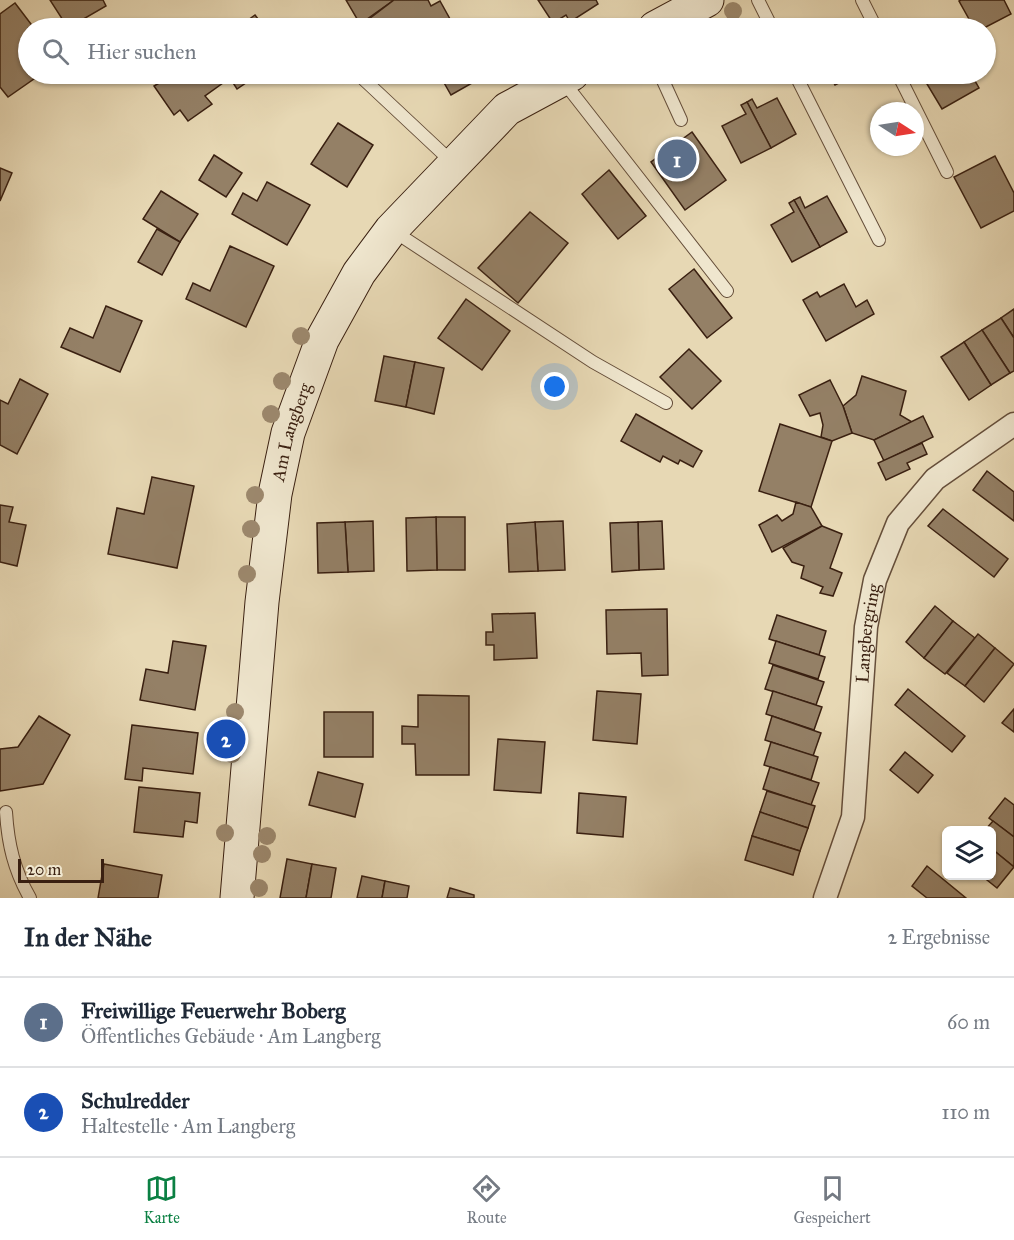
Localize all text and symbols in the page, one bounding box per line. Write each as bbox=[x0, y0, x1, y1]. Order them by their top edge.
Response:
search box bbox=[18, 18, 996, 84]
icon: search bbox=[39, 35, 72, 68]
text: Hier suchen bbox=[87, 38, 196, 65]
north arrow bbox=[870, 102, 924, 156]
pin: 1 bbox=[658, 136, 696, 182]
your location bbox=[540, 372, 569, 401]
street label: Am Langberg bbox=[267, 379, 318, 484]
street label: Langbergring bbox=[851, 581, 886, 684]
pin: 2 bbox=[206, 716, 246, 762]
map controls bbox=[942, 826, 996, 880]
button: layers bbox=[942, 826, 996, 880]
scale bar bbox=[18, 856, 104, 884]
text: 20 m bbox=[27, 860, 61, 879]
text: In der Nähe bbox=[24, 921, 152, 953]
text: 2 Ergebnisse bbox=[887, 925, 990, 949]
text: Freiwillige Feuerwehr Boberg bbox=[81, 997, 346, 1024]
text: 1 bbox=[40, 1010, 47, 1034]
text: 60 m bbox=[947, 1010, 990, 1034]
text: Öffentliches Gebäude · Am Langberg bbox=[81, 1024, 381, 1048]
text: Schulredder bbox=[81, 1087, 189, 1114]
text: 2 bbox=[39, 1100, 48, 1124]
text: 110 m bbox=[942, 1100, 990, 1124]
text: Haltestelle · Am Langberg bbox=[81, 1114, 295, 1138]
tab: Karte bbox=[143, 1172, 180, 1227]
tab: Route bbox=[467, 1172, 507, 1227]
tab: Gespeichert bbox=[793, 1172, 871, 1227]

